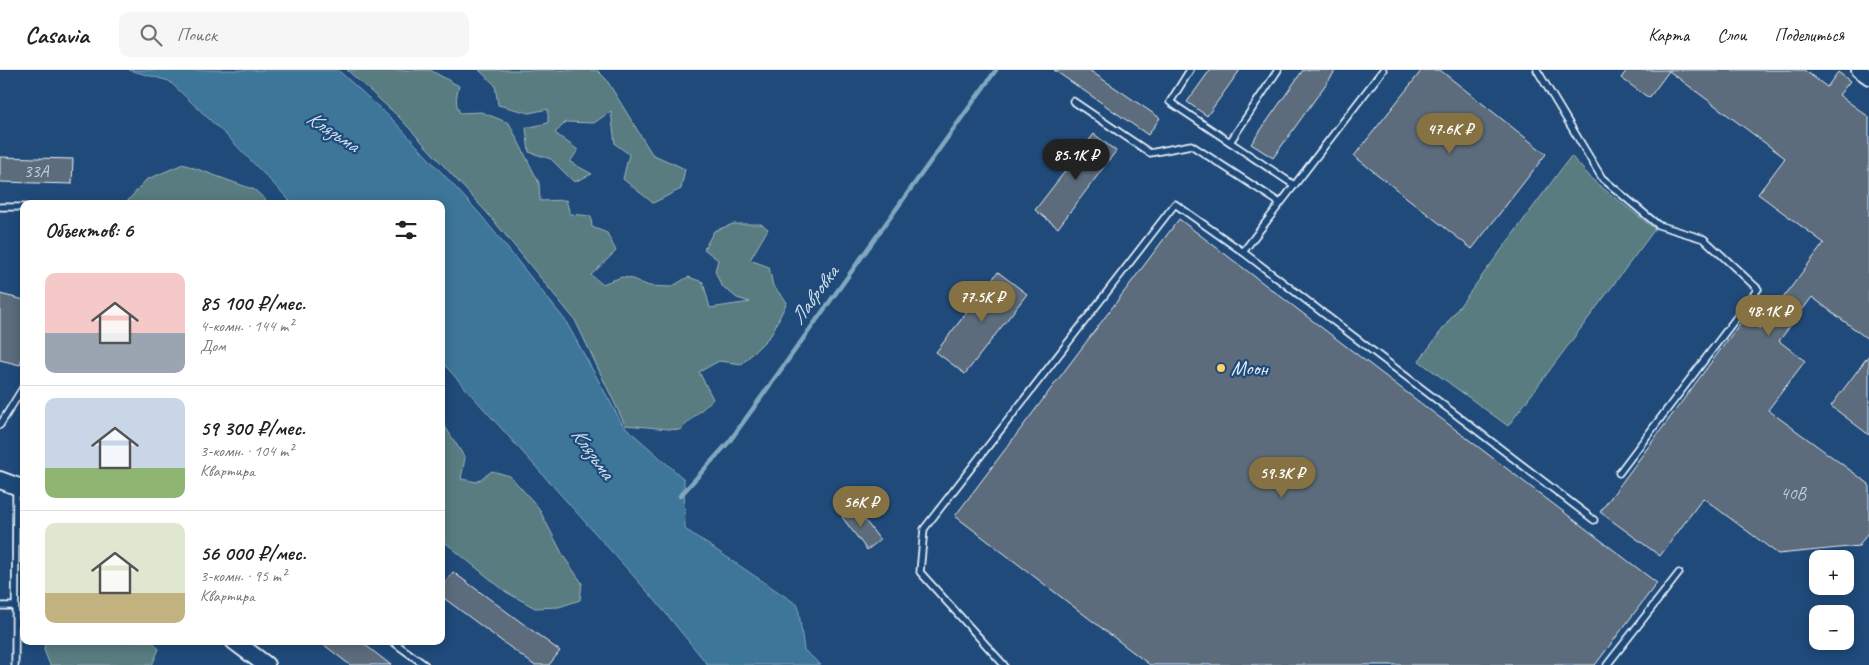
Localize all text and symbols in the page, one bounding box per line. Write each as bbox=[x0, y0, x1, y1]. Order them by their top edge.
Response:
search box bbox=[119, 12, 469, 57]
text: Casavia bbox=[25, 20, 89, 50]
icon: search bbox=[137, 21, 165, 49]
text: Поиск bbox=[177, 23, 217, 47]
text: Карта bbox=[1648, 24, 1689, 46]
text: Слои bbox=[1717, 24, 1746, 46]
text: Поделиться bbox=[1774, 24, 1844, 46]
water label: Клязьма bbox=[302, 104, 366, 159]
pin: 47.6K ₽ bbox=[1404, 112, 1496, 155]
text: 47.6K ₽ bbox=[1427, 119, 1473, 139]
pin: 85.1K ₽ bbox=[1030, 138, 1122, 181]
text: 85.1K ₽ bbox=[1054, 145, 1098, 165]
house number: 33А bbox=[23, 160, 50, 182]
icon: filters bbox=[392, 216, 420, 244]
text: Объектов: 6 bbox=[45, 217, 133, 243]
water label: Лавровка bbox=[784, 259, 845, 329]
pin: 77.5K ₽ bbox=[936, 280, 1028, 323]
text: 77.5K ₽ bbox=[960, 287, 1004, 307]
text: 85 100 ₽/мес. bbox=[200, 290, 305, 316]
icon: home bbox=[85, 293, 145, 353]
pin: 48.1K ₽ bbox=[1723, 294, 1815, 337]
text: 48.1K ₽ bbox=[1746, 301, 1792, 321]
text: 4-комн. · 144 m² bbox=[200, 316, 293, 336]
text: Дом bbox=[200, 336, 226, 356]
place label: Моон bbox=[1231, 356, 1270, 381]
marker: Моон bbox=[1215, 362, 1227, 374]
text: 59 300 ₽/мес. bbox=[200, 415, 305, 441]
icon: home bbox=[85, 418, 145, 478]
water label: Клязьма bbox=[566, 422, 622, 486]
text: 3-комн. · 104 m² bbox=[200, 441, 293, 461]
pin: 59.3K ₽ bbox=[1236, 456, 1328, 499]
text: Квартира bbox=[200, 461, 255, 481]
text: 59.3K ₽ bbox=[1260, 463, 1304, 483]
house number: 40В bbox=[1780, 482, 1807, 504]
pin: 56K ₽ bbox=[826, 486, 896, 528]
text: 56K ₽ bbox=[844, 492, 878, 512]
text: 56 000 ₽/мес. bbox=[200, 540, 306, 566]
icon: home bbox=[85, 543, 145, 603]
map controls bbox=[1809, 550, 1854, 650]
button: + bbox=[1809, 550, 1854, 595]
text: 3-комн. · 95 m² bbox=[200, 566, 286, 586]
text: Квартира bbox=[200, 586, 255, 606]
button: − bbox=[1809, 605, 1854, 650]

